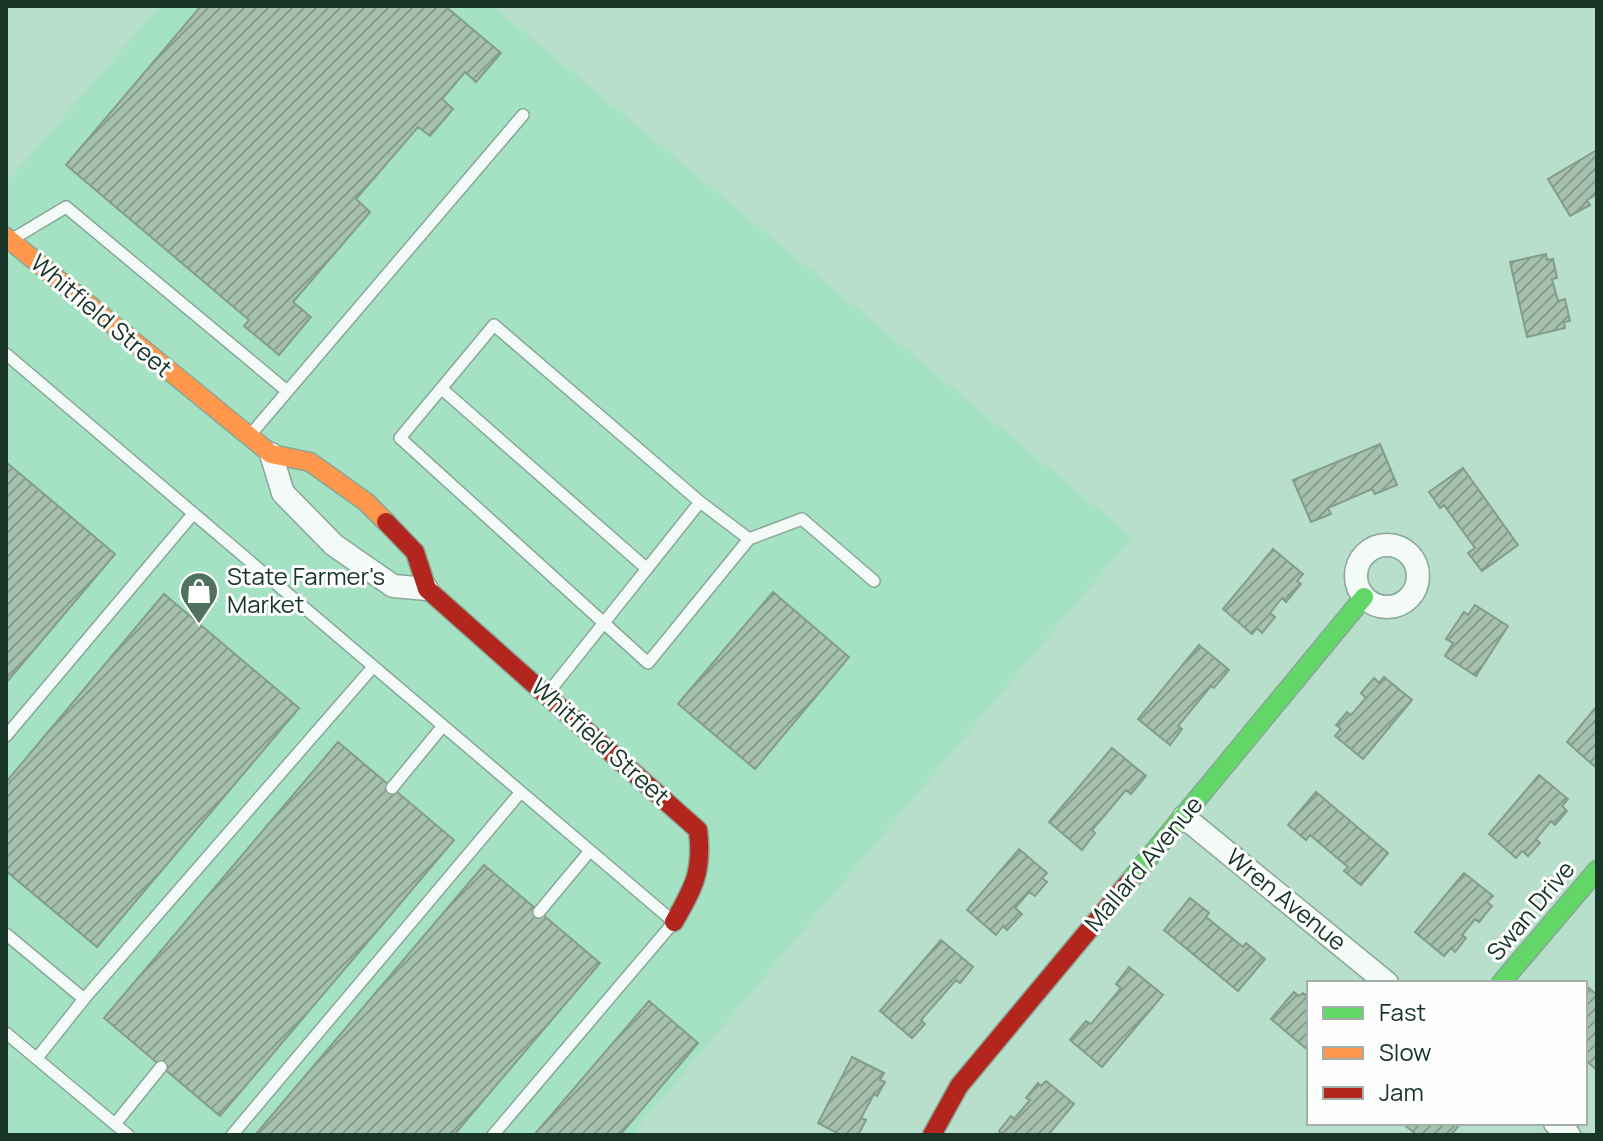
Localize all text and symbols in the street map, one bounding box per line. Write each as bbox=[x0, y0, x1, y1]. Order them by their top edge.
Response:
street label: Whitfield Street bbox=[24, 246, 180, 384]
place label: State Farmer's Market bbox=[227, 559, 385, 620]
shop icon: State Farmer's Market bbox=[178, 570, 220, 625]
street label: Whitfield Street bbox=[525, 670, 677, 812]
street label: Mallard Avenue bbox=[1076, 788, 1209, 938]
street label: Wren Avenue bbox=[1220, 840, 1354, 958]
street label: Swan Drive bbox=[1478, 853, 1581, 967]
legend bbox=[1307, 981, 1587, 1125]
text: Fast bbox=[1379, 995, 1426, 1028]
text: Slow bbox=[1379, 1035, 1432, 1068]
text: Jam bbox=[1379, 1075, 1424, 1108]

